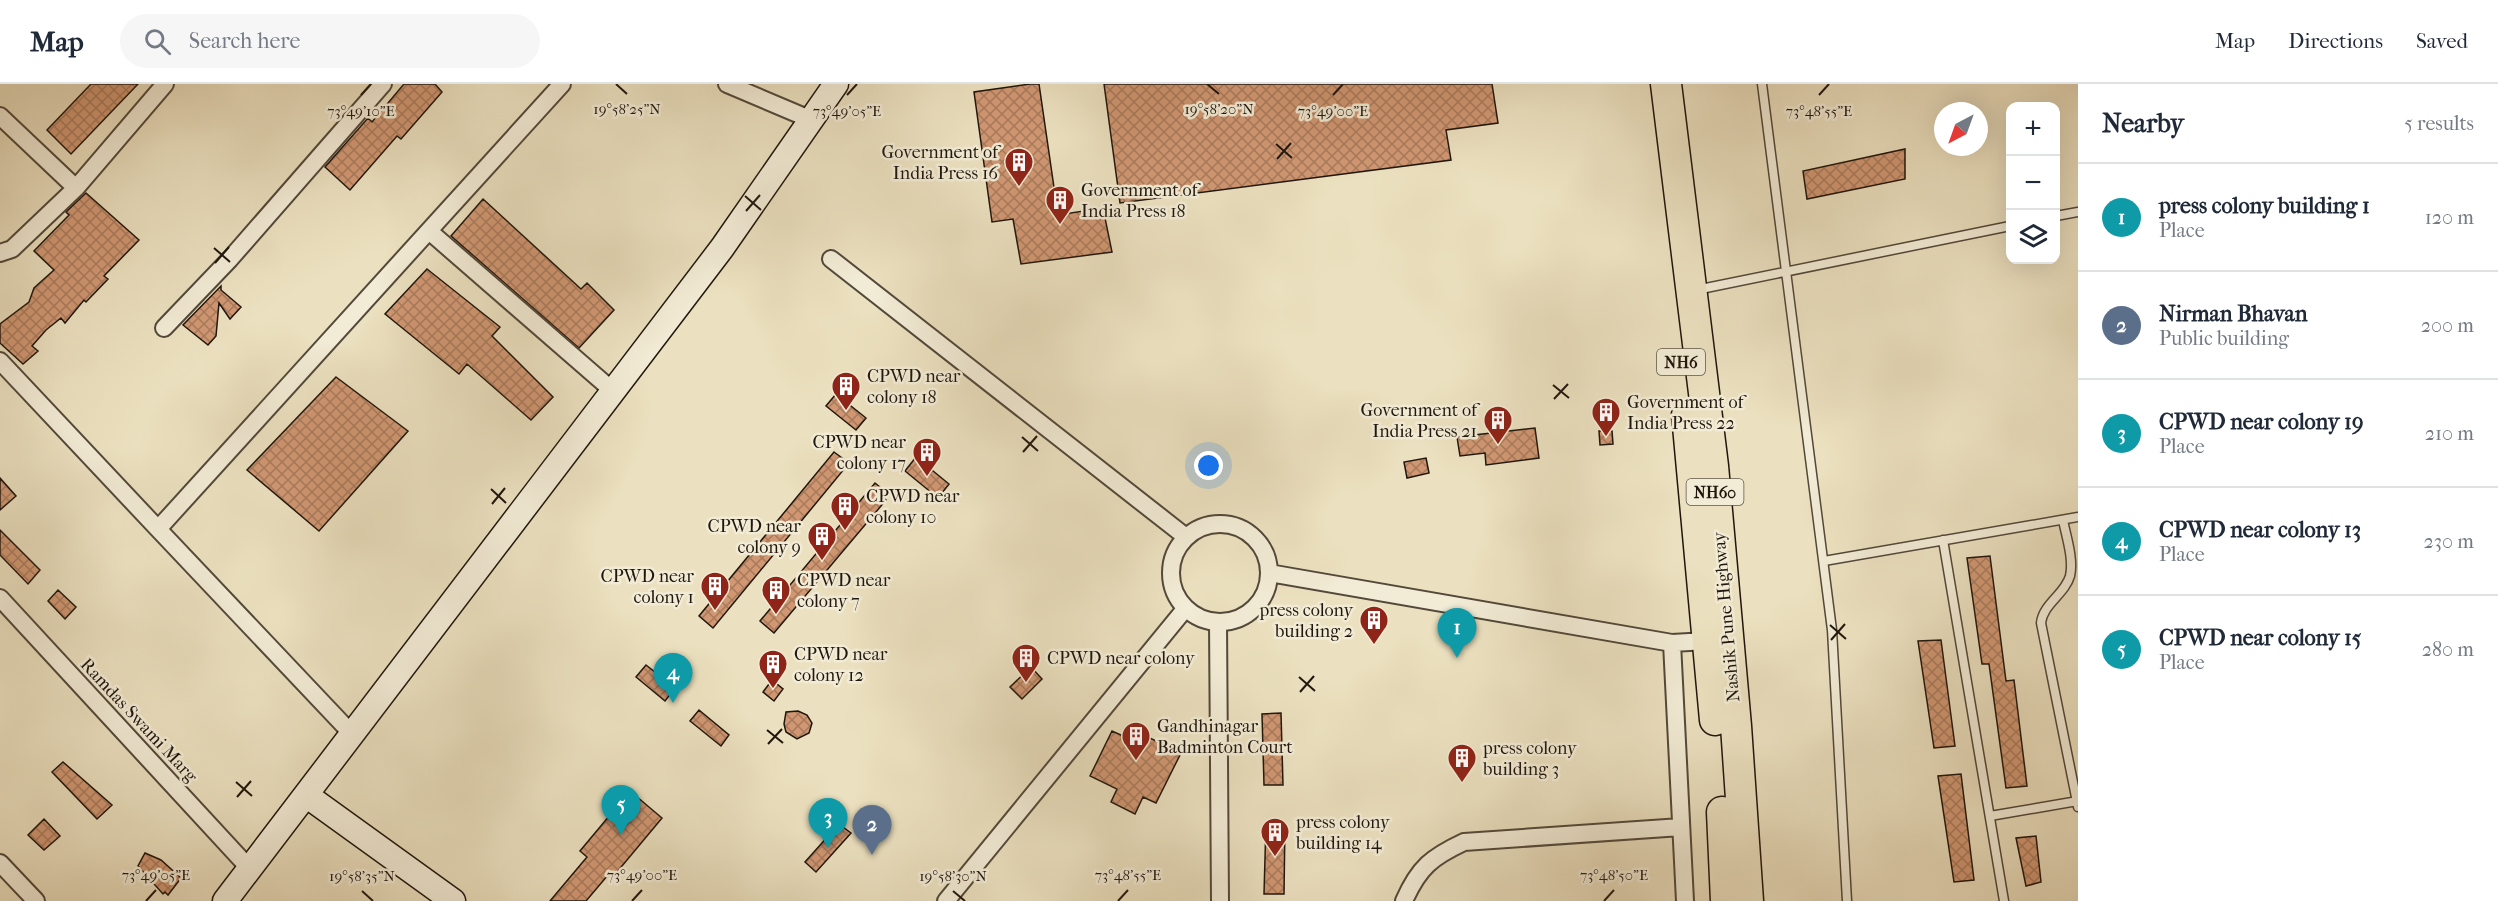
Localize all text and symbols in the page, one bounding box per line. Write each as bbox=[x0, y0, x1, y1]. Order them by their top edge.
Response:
search box bbox=[120, 14, 540, 68]
text: Map bbox=[30, 25, 84, 58]
icon: search bbox=[141, 25, 174, 58]
text: Search here bbox=[189, 28, 300, 54]
text: Map bbox=[2215, 29, 2255, 53]
text: Directions bbox=[2288, 29, 2383, 53]
text: Saved bbox=[2416, 29, 2468, 53]
text: 19°58'25"N bbox=[593, 100, 661, 118]
text: 19°58'20"N bbox=[1184, 100, 1254, 118]
text: 73°49'10"E bbox=[327, 102, 395, 120]
text: 73°49'05"E bbox=[813, 102, 881, 120]
text: 73°49'00"E bbox=[1298, 102, 1368, 120]
text: 73°48'55"E bbox=[1786, 102, 1852, 120]
north arrow bbox=[1934, 102, 1988, 156]
map controls bbox=[2006, 102, 2060, 264]
button: + bbox=[2006, 102, 2060, 156]
text: Nearby bbox=[2102, 108, 2184, 139]
text: 5 results bbox=[2404, 112, 2474, 135]
place label: Government of India Press 16 bbox=[881, 142, 1002, 184]
building icon: Government of India Press 16 bbox=[1003, 146, 1035, 188]
button: − bbox=[2006, 156, 2060, 210]
place label: Government of India Press 18 bbox=[1081, 180, 1202, 222]
building icon: Government of India Press 18 bbox=[1044, 184, 1076, 226]
text: press colony building 1 bbox=[2159, 193, 2370, 219]
text: 1 bbox=[2118, 206, 2125, 229]
text: 120 m bbox=[2425, 206, 2474, 229]
button: layers bbox=[2006, 210, 2060, 264]
text: Place bbox=[2159, 219, 2205, 242]
text: Nirman Bhavan bbox=[2159, 301, 2307, 327]
text: 2 bbox=[2116, 314, 2127, 337]
text: 200 m bbox=[2421, 314, 2474, 337]
text: Public building bbox=[2159, 327, 2289, 350]
road number: NH6 bbox=[1657, 349, 1705, 375]
place label: CPWD near colony 18 bbox=[867, 366, 961, 408]
building icon: CPWD near colony 18 bbox=[830, 370, 862, 412]
place label: Government of India Press 22 bbox=[1627, 392, 1748, 434]
building icon: Government of India Press 22 bbox=[1590, 396, 1622, 438]
place label: Government of India Press 21 bbox=[1360, 400, 1481, 442]
building icon: Government of India Press 21 bbox=[1482, 404, 1514, 446]
text: CPWD near colony 19 bbox=[2159, 409, 2363, 435]
text: 3 bbox=[2117, 422, 2126, 445]
text: 210 m bbox=[2425, 422, 2474, 445]
place label: CPWD near colony 17 bbox=[813, 432, 906, 474]
text: Place bbox=[2159, 435, 2205, 458]
building icon: CPWD near colony 17 bbox=[911, 436, 943, 478]
your location bbox=[1194, 451, 1223, 480]
road number: NH60 bbox=[1686, 479, 1744, 505]
place label: CPWD near colony 10 bbox=[866, 486, 960, 528]
building icon: CPWD near colony 10 bbox=[829, 490, 861, 532]
place label: CPWD near colony 9 bbox=[708, 516, 801, 558]
text: CPWD near colony 13 bbox=[2159, 517, 2361, 543]
building icon: CPWD near colony 9 bbox=[806, 520, 838, 562]
street label: Nashik Pune Highway bbox=[1708, 530, 1744, 703]
text: 4 bbox=[2116, 530, 2127, 553]
text: 230 m bbox=[2424, 530, 2474, 553]
text: Place bbox=[2159, 543, 2205, 566]
place label: CPWD near colony 1 bbox=[601, 566, 694, 608]
building icon: CPWD near colony 1 bbox=[699, 570, 731, 612]
place label: CPWD near colony 7 bbox=[797, 570, 891, 612]
building icon: CPWD near colony 7 bbox=[760, 574, 792, 616]
place label: press colony building 2 bbox=[1259, 600, 1354, 642]
building icon: press colony building 2 bbox=[1358, 604, 1390, 646]
pin: 1 bbox=[1438, 608, 1476, 658]
text: CPWD near colony 15 bbox=[2159, 625, 2361, 651]
text: 5 bbox=[2117, 638, 2126, 661]
text: 280 m bbox=[2422, 638, 2474, 661]
building icon: CPWD near colony bbox=[1010, 642, 1042, 684]
place label: CPWD near colony 12 bbox=[794, 644, 888, 686]
building icon: CPWD near colony 12 bbox=[757, 648, 789, 690]
place label: CPWD near colony bbox=[1047, 648, 1196, 669]
text: Place bbox=[2159, 651, 2205, 674]
street label: Ramdas Swami Marg bbox=[76, 654, 202, 787]
pin: 4 bbox=[654, 654, 692, 703]
place label: Gandhinagar Badminton Court bbox=[1157, 716, 1293, 758]
building icon: Gandhinagar Badminton Court bbox=[1120, 720, 1152, 762]
place label: press colony building 3 bbox=[1482, 738, 1578, 780]
building icon: press colony building 3 bbox=[1446, 742, 1478, 784]
pin: 5 bbox=[602, 786, 640, 835]
pin: 3 bbox=[808, 798, 848, 848]
pin: 2 bbox=[852, 806, 892, 855]
place label: press colony building 14 bbox=[1295, 812, 1391, 854]
building icon: press colony building 14 bbox=[1259, 816, 1291, 858]
text: 73°49'05"E bbox=[122, 866, 190, 884]
text: 73°49'00"E bbox=[607, 866, 677, 884]
text: 73°48'55"E bbox=[1095, 866, 1161, 884]
text: 73°48'50"E bbox=[1580, 866, 1648, 884]
text: 19°58'35"N bbox=[329, 867, 395, 885]
text: 19°58'30"N bbox=[919, 867, 987, 885]

